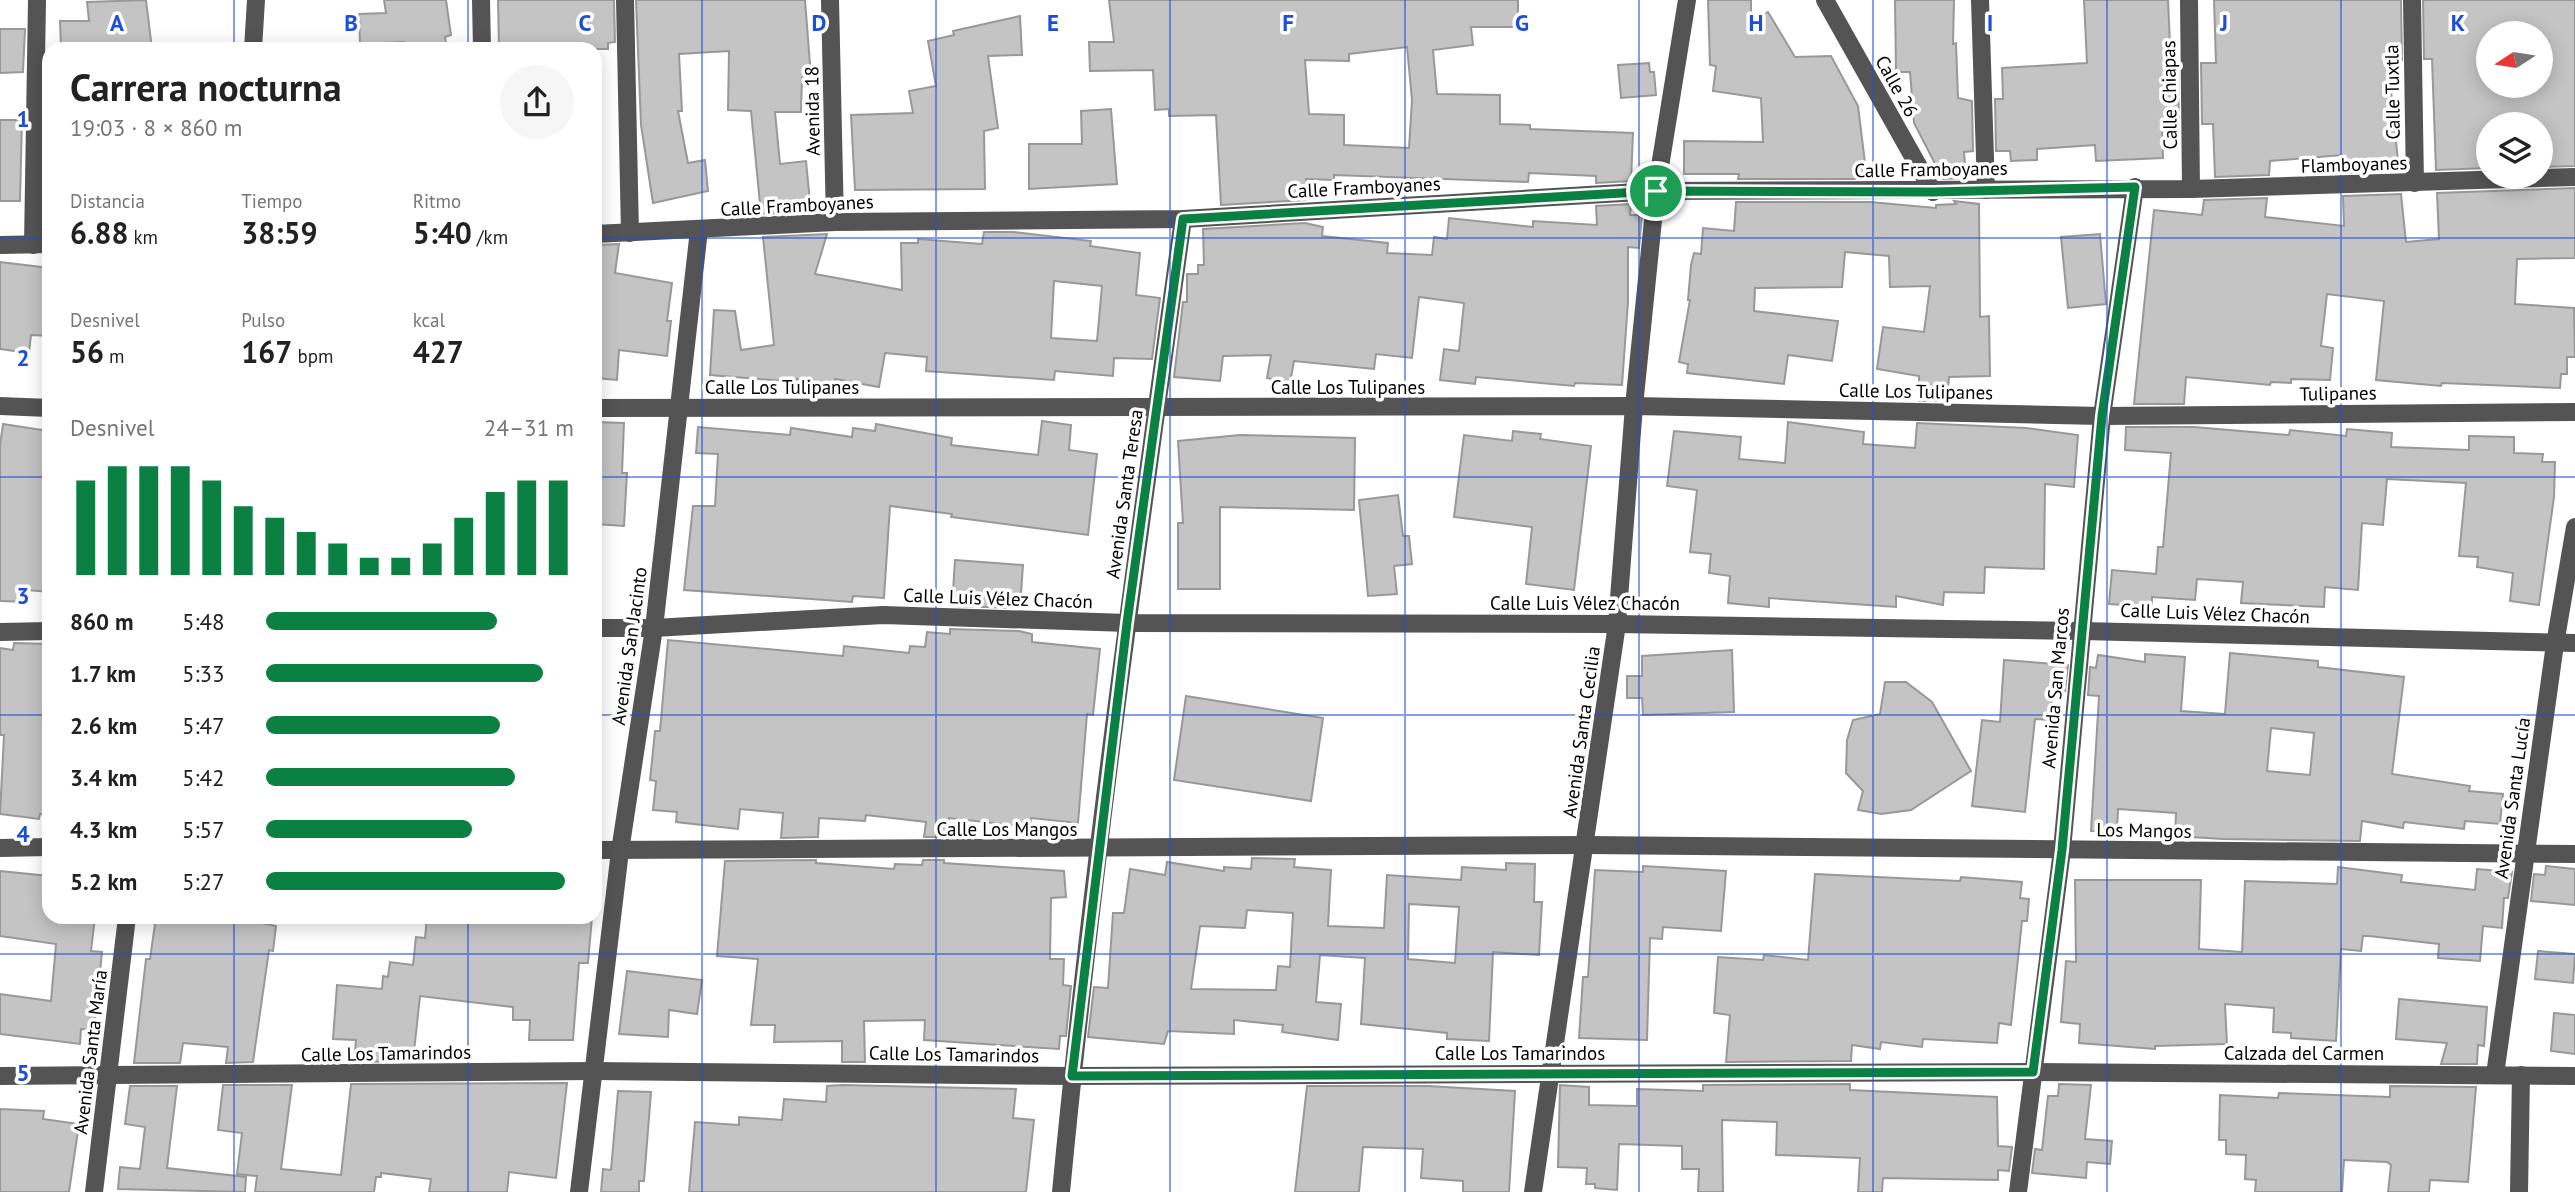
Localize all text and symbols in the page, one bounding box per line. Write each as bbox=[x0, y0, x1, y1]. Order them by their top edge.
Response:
text: A bbox=[110, 8, 124, 37]
text: B bbox=[344, 8, 358, 37]
text: C bbox=[579, 8, 592, 37]
text: D bbox=[812, 8, 826, 37]
text: E bbox=[1047, 8, 1059, 37]
text: F bbox=[1282, 8, 1294, 37]
text: G bbox=[1515, 8, 1529, 37]
text: H bbox=[1749, 8, 1763, 37]
text: I bbox=[1987, 8, 1993, 37]
text: J bbox=[2219, 8, 2228, 37]
text: K bbox=[2451, 8, 2465, 37]
north arrow bbox=[2476, 21, 2553, 98]
map controls bbox=[2476, 21, 2553, 189]
street label: Calle Chiapas bbox=[2156, 40, 2182, 150]
street label: Calle Tuxtla bbox=[2379, 44, 2405, 140]
street label: Calle 26 bbox=[1870, 51, 1924, 121]
text: Carrera nocturna bbox=[70, 62, 342, 111]
button: share bbox=[500, 65, 574, 139]
street label: Avenida 18 bbox=[799, 66, 825, 156]
text: 1 bbox=[16, 104, 30, 133]
button: layers bbox=[2476, 112, 2553, 189]
text: 19:03 · 8 × 860 m bbox=[70, 113, 242, 142]
street label: Flamboyanes bbox=[2300, 150, 2408, 178]
street label: Calle Framboyanes bbox=[1854, 156, 2008, 182]
pin bbox=[1626, 161, 1686, 221]
street label: Calle Framboyanes bbox=[1287, 171, 1441, 203]
icon: arrive bbox=[1637, 172, 1675, 210]
text: Distancia bbox=[70, 189, 145, 213]
text: Tiempo bbox=[241, 189, 303, 213]
text: Ritmo bbox=[413, 189, 461, 213]
street label: Calle Framboyanes bbox=[720, 189, 874, 221]
text: 6.88 bbox=[70, 213, 128, 252]
text: 38:59 bbox=[241, 213, 317, 252]
text: 5:40 bbox=[413, 213, 472, 252]
text: km bbox=[128, 225, 158, 249]
text: /km bbox=[472, 225, 508, 249]
text: Desnivel bbox=[70, 308, 140, 332]
text: Pulso bbox=[241, 308, 285, 332]
text: kcal bbox=[413, 308, 445, 332]
text: 56 bbox=[70, 332, 104, 371]
text: 167 bbox=[241, 332, 292, 371]
text: 427 bbox=[413, 332, 464, 371]
text: 2 bbox=[16, 343, 30, 372]
text: m bbox=[104, 344, 125, 368]
text: bpm bbox=[292, 344, 333, 368]
street label: Calle Los Tulipanes bbox=[705, 375, 859, 399]
street label: Calle Los Tulipanes bbox=[1271, 375, 1425, 399]
street label: Calle Los Tulipanes bbox=[1839, 378, 1993, 404]
street label: Tulipanes bbox=[2299, 380, 2377, 406]
street label: Avenida Santa Teresa bbox=[1100, 408, 1148, 580]
text: Desnivel bbox=[70, 413, 154, 442]
text: 24–31 m bbox=[484, 413, 574, 442]
street label: Avenida San Jacinto bbox=[606, 565, 652, 727]
text: 3 bbox=[16, 581, 30, 610]
street label: Calle Luis Vélez Chacón bbox=[903, 583, 1093, 613]
street label: Calle Luis Vélez Chacón bbox=[1490, 591, 1680, 615]
street label: Calle Luis Vélez Chacón bbox=[2120, 598, 2310, 628]
text: 860 m bbox=[70, 607, 133, 636]
text: 5:48 bbox=[182, 607, 225, 636]
street label: Avenida San Marcos bbox=[2036, 607, 2074, 769]
street label: Avenida Santa Cecilia bbox=[1557, 644, 1605, 820]
text: 1.7 km bbox=[70, 659, 136, 688]
text: 5:33 bbox=[182, 659, 225, 688]
text: 2.6 km bbox=[70, 711, 137, 740]
text: 5:47 bbox=[182, 711, 225, 740]
street label: Avenida Santa Lucía bbox=[2489, 716, 2535, 880]
text: 3.4 km bbox=[70, 763, 137, 792]
text: 5:42 bbox=[182, 763, 225, 792]
text: 4.3 km bbox=[70, 815, 137, 844]
text: 5:57 bbox=[182, 815, 225, 844]
street label: Calle Los Mangos bbox=[937, 817, 1077, 841]
street label: Los Mangos bbox=[2096, 817, 2192, 843]
text: 4 bbox=[16, 819, 30, 848]
text: 5.2 km bbox=[70, 867, 137, 896]
text: 5:27 bbox=[182, 867, 225, 896]
street label: Avenida Santa María bbox=[68, 968, 112, 1136]
street label: Calle Los Tamarindos bbox=[301, 1040, 471, 1066]
street label: Calle Los Tamarindos bbox=[869, 1041, 1039, 1067]
street label: Calle Los Tamarindos bbox=[1435, 1041, 1605, 1065]
street label: Calzada del Carmen bbox=[2224, 1041, 2384, 1065]
text: 5 bbox=[16, 1058, 30, 1087]

